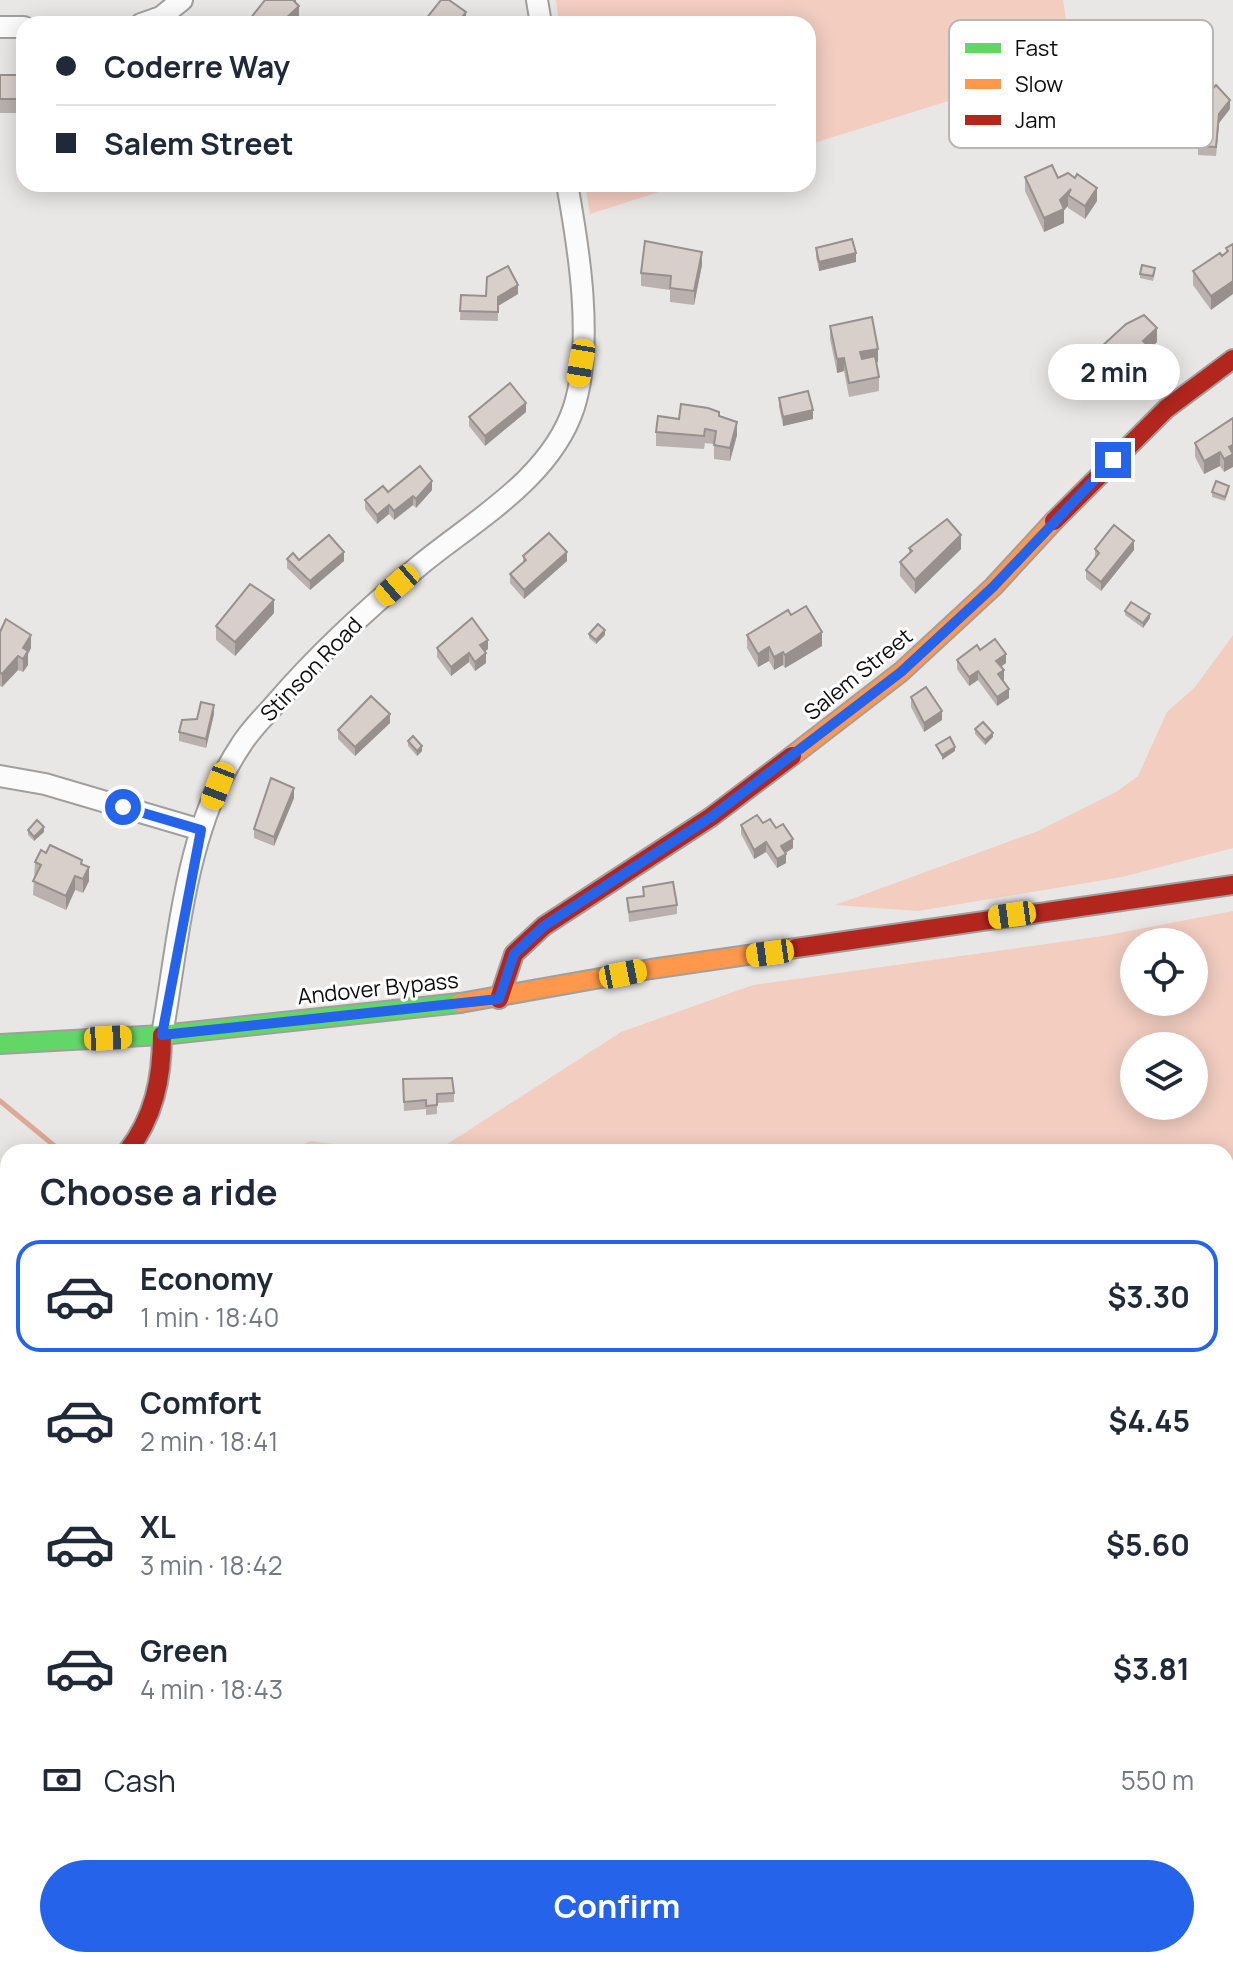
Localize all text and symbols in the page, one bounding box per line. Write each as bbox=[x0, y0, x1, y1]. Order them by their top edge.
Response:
legend bbox=[949, 20, 1213, 148]
text: Fast bbox=[1015, 33, 1058, 63]
text: Coderre Way bbox=[104, 46, 290, 87]
text: Slow bbox=[1015, 69, 1063, 99]
text: Jam bbox=[1015, 105, 1056, 135]
text: Salem Street bbox=[104, 123, 294, 164]
car bbox=[565, 337, 597, 389]
callout: 2 min bbox=[1047, 344, 1179, 400]
text: 2 min bbox=[1080, 354, 1148, 390]
route end bbox=[1095, 442, 1131, 478]
car bbox=[371, 560, 423, 610]
street label: Stinson Road bbox=[253, 610, 369, 728]
street label: Salem Street bbox=[798, 621, 919, 727]
car bbox=[198, 759, 238, 813]
route start bbox=[105, 789, 141, 825]
car bbox=[987, 900, 1037, 930]
map controls bbox=[1120, 928, 1208, 1120]
button: locate bbox=[1120, 928, 1208, 1016]
car bbox=[745, 938, 795, 968]
car bbox=[597, 958, 649, 990]
street label: Andover Bypass bbox=[296, 965, 460, 1011]
car bbox=[83, 1025, 133, 1051]
button: layers bbox=[1120, 1032, 1208, 1120]
text: Choose a ride bbox=[40, 1167, 278, 1216]
text: Economy bbox=[140, 1258, 273, 1299]
icon: car bbox=[44, 1260, 116, 1332]
text: $3.30 bbox=[1107, 1276, 1190, 1317]
text: 1 min · 18:40 bbox=[140, 1299, 279, 1335]
text: Comfort bbox=[140, 1382, 262, 1423]
icon: car bbox=[44, 1384, 116, 1456]
text: $4.45 bbox=[1109, 1400, 1190, 1441]
text: 2 min · 18:41 bbox=[140, 1423, 278, 1459]
text: XL bbox=[140, 1506, 176, 1547]
icon: car bbox=[44, 1508, 116, 1580]
text: $5.60 bbox=[1106, 1524, 1190, 1565]
text: 3 min · 18:42 bbox=[140, 1547, 283, 1583]
text: Green bbox=[140, 1630, 228, 1671]
icon: car bbox=[44, 1632, 116, 1704]
text: $3.81 bbox=[1113, 1648, 1190, 1689]
text: 4 min · 18:43 bbox=[140, 1671, 283, 1707]
icon: cash bbox=[40, 1758, 84, 1802]
text: Cash bbox=[104, 1760, 176, 1801]
text: 550 m bbox=[1121, 1762, 1194, 1798]
button: Confirm bbox=[40, 1860, 1194, 1952]

